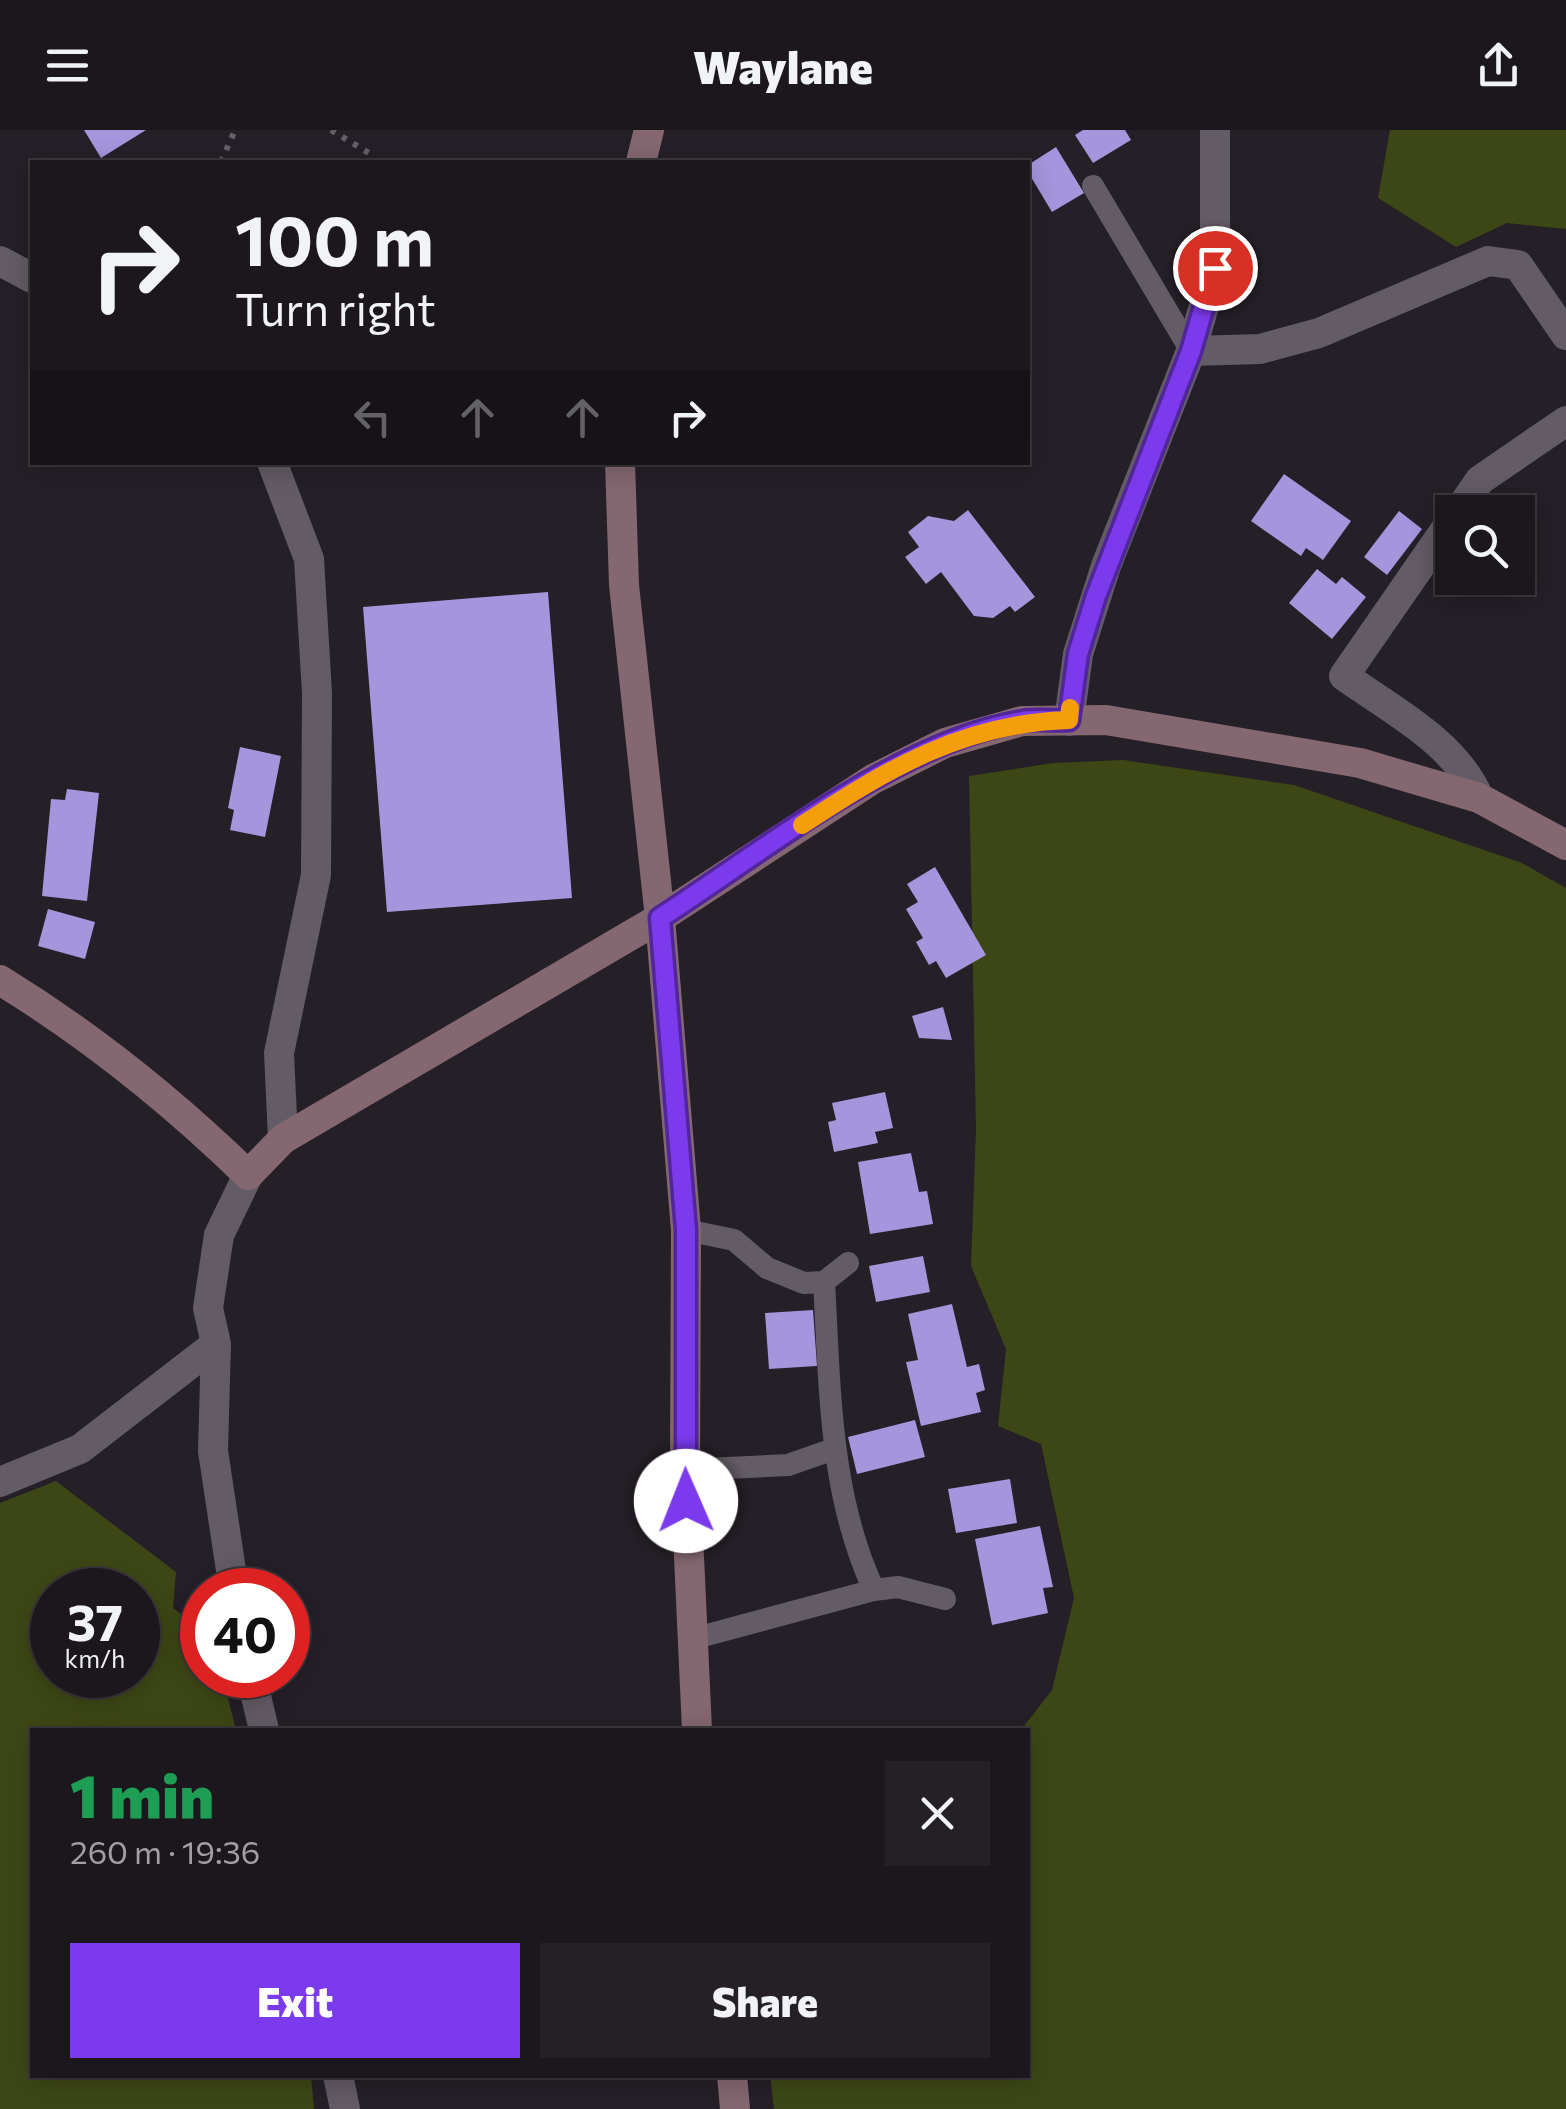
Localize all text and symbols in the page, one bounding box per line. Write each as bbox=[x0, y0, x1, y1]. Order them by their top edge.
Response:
icon: menu bbox=[40, 38, 95, 93]
text: Waylane bbox=[693, 38, 873, 93]
icon: share bbox=[1471, 38, 1526, 93]
text: 100 m bbox=[235, 195, 434, 280]
icon: right bbox=[70, 200, 200, 330]
pin bbox=[1173, 226, 1258, 311]
icon: arrive bbox=[1188, 241, 1243, 296]
text: Turn right bbox=[235, 280, 436, 335]
icon: left bbox=[345, 390, 400, 445]
icon: ahead bbox=[450, 390, 505, 445]
icon: ahead bbox=[555, 390, 610, 445]
icon: right bbox=[660, 390, 715, 445]
map controls bbox=[1435, 495, 1535, 595]
button: search bbox=[1435, 495, 1535, 595]
position arrow bbox=[634, 1449, 738, 1553]
speed limit sign: 40 bbox=[180, 1568, 310, 1698]
text: 37 bbox=[67, 1590, 123, 1651]
text: km/h bbox=[65, 1643, 125, 1673]
text: 1 min bbox=[70, 1757, 214, 1830]
button: close bbox=[885, 1761, 990, 1866]
text: 260 m · 19:36 bbox=[70, 1831, 260, 1871]
button: Exit bbox=[70, 1943, 520, 2058]
button: Share bbox=[540, 1943, 990, 2058]

